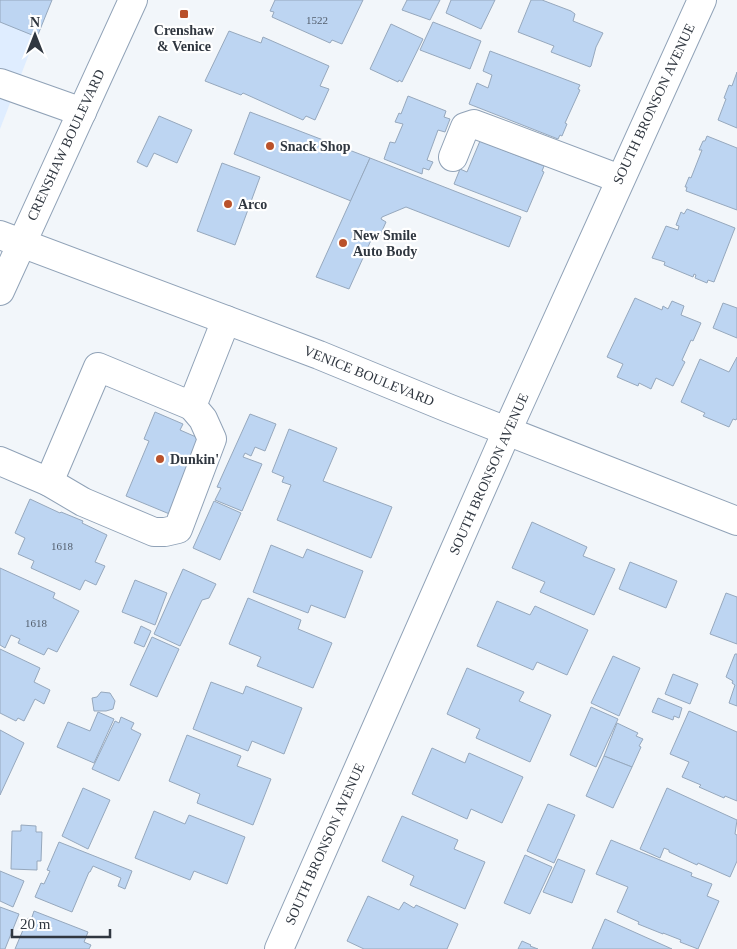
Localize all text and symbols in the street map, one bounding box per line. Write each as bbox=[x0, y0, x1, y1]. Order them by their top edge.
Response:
marker: Crenshaw & Venice bbox=[178, 8, 190, 20]
north arrow bbox=[10, 10, 60, 60]
house number: 1522 bbox=[306, 14, 328, 26]
text: N bbox=[30, 15, 40, 30]
street label: SOUTH BRONSON AVENUE bbox=[610, 21, 698, 187]
place label: Crenshaw & Venice bbox=[154, 23, 215, 54]
street label: CRENSHAW BOULEVARD bbox=[24, 67, 108, 223]
place label: Snack Shop bbox=[280, 139, 351, 154]
marker: Snack Shop bbox=[264, 140, 276, 152]
place label: Arco bbox=[238, 197, 267, 212]
marker: Arco bbox=[222, 198, 234, 210]
place label: New Smile Auto Body bbox=[353, 228, 417, 259]
marker: New Smile Auto Body bbox=[337, 237, 349, 249]
street label: VENICE BOULEVARD bbox=[302, 343, 436, 409]
street label: SOUTH BRONSON AVENUE bbox=[446, 391, 532, 557]
place label: Dunkin' bbox=[170, 452, 219, 467]
marker: Dunkin' bbox=[154, 453, 166, 465]
house number: 1618 bbox=[51, 540, 74, 552]
house number: 1618 bbox=[25, 617, 48, 629]
street label: SOUTH BRONSON AVENUE bbox=[282, 761, 368, 927]
scale bar bbox=[12, 906, 110, 938]
text: 20 m bbox=[20, 916, 51, 932]

